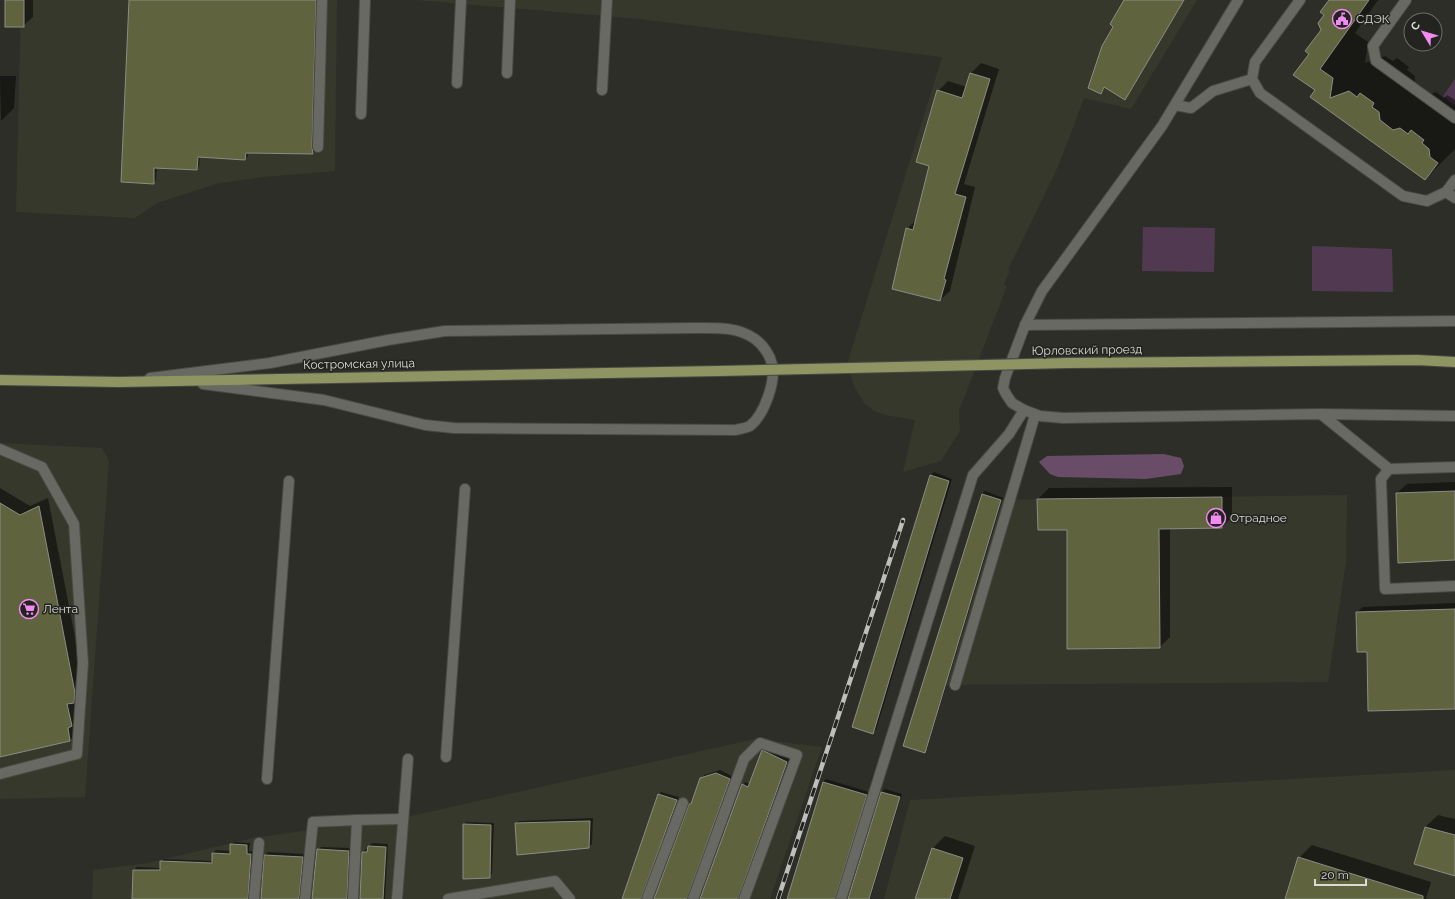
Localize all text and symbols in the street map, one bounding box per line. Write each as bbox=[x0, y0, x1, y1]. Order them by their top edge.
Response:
public building icon: СДЭК bbox=[1331, 8, 1353, 30]
place label: СДЭК bbox=[1356, 12, 1390, 26]
north arrow bbox=[1403, 12, 1443, 52]
text: С bbox=[1408, 19, 1423, 33]
street label: Юрловский проезд bbox=[1032, 342, 1142, 358]
street label: Костромская улица bbox=[303, 356, 415, 372]
shop icon: Отрадное bbox=[1205, 507, 1227, 529]
place label: Отрадное bbox=[1230, 511, 1287, 525]
supermarket icon: Лента bbox=[18, 598, 40, 620]
place label: Лента bbox=[43, 602, 78, 616]
scale bar bbox=[1315, 861, 1366, 887]
text: 20 m bbox=[1321, 868, 1349, 882]

